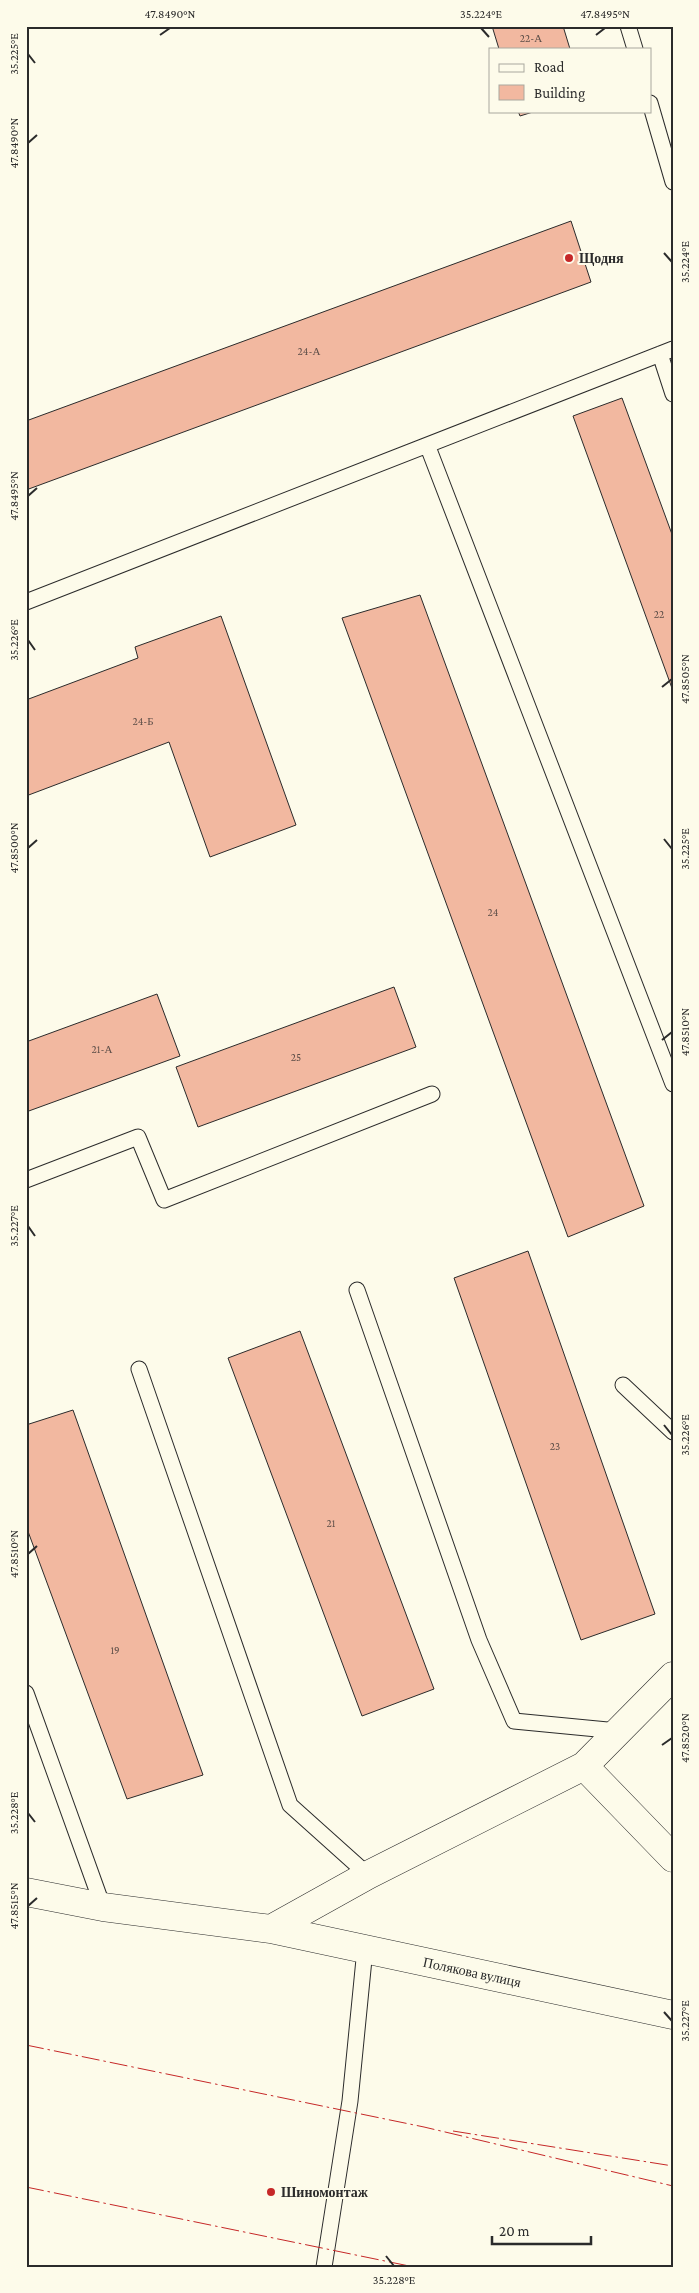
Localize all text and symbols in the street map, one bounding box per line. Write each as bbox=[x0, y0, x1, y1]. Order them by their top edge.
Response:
text: 47.8490°N bbox=[145, 7, 196, 21]
text: 35.224°E bbox=[460, 7, 503, 21]
text: 47.8495°N bbox=[580, 7, 630, 21]
house number: 22-А bbox=[520, 32, 542, 44]
text: 35.225°E bbox=[7, 33, 21, 75]
legend bbox=[489, 48, 652, 112]
text: Road bbox=[534, 59, 565, 75]
text: Building bbox=[534, 85, 585, 102]
text: 47.8490°N bbox=[7, 117, 21, 169]
text: 35.224°E bbox=[678, 240, 692, 283]
place label: Щодня bbox=[579, 250, 624, 266]
marker: Щодня bbox=[563, 252, 575, 264]
house number: 24-А bbox=[298, 345, 320, 357]
text: 47.8495°N bbox=[7, 471, 21, 521]
house number: 22 bbox=[654, 608, 664, 620]
text: 35.226°E bbox=[7, 619, 21, 661]
text: 47.8505°N bbox=[678, 654, 692, 704]
house number: 24-Б bbox=[132, 715, 154, 727]
text: 47.8500°N bbox=[7, 822, 21, 874]
text: 35.225°E bbox=[678, 828, 692, 870]
house number: 24 bbox=[488, 906, 499, 918]
text: 47.8510°N bbox=[678, 1008, 692, 1056]
house number: 21-А bbox=[92, 1043, 112, 1055]
house number: 25 bbox=[291, 1051, 301, 1063]
text: 35.227°E bbox=[7, 1205, 21, 1247]
text: 35.226°E bbox=[678, 1414, 692, 1456]
house number: 23 bbox=[550, 1440, 560, 1452]
house number: 21 bbox=[327, 1517, 336, 1529]
text: 47.8510°N bbox=[7, 1530, 21, 1578]
house number: 19 bbox=[110, 1644, 120, 1656]
text: 47.8520°N bbox=[678, 1713, 692, 1763]
text: 35.228°E bbox=[7, 1791, 21, 1834]
text: 47.8515°N bbox=[7, 1882, 21, 1930]
street label: Полякова вулиця bbox=[422, 1954, 523, 1990]
text: 35.227°E bbox=[678, 2000, 692, 2042]
place label: Шиномонтаж bbox=[281, 2184, 369, 2200]
marker: Шиномонтаж bbox=[265, 2186, 277, 2198]
scale bar bbox=[492, 2213, 590, 2245]
text: 20 m bbox=[499, 2223, 530, 2239]
text: 35.228°E bbox=[373, 2273, 416, 2287]

